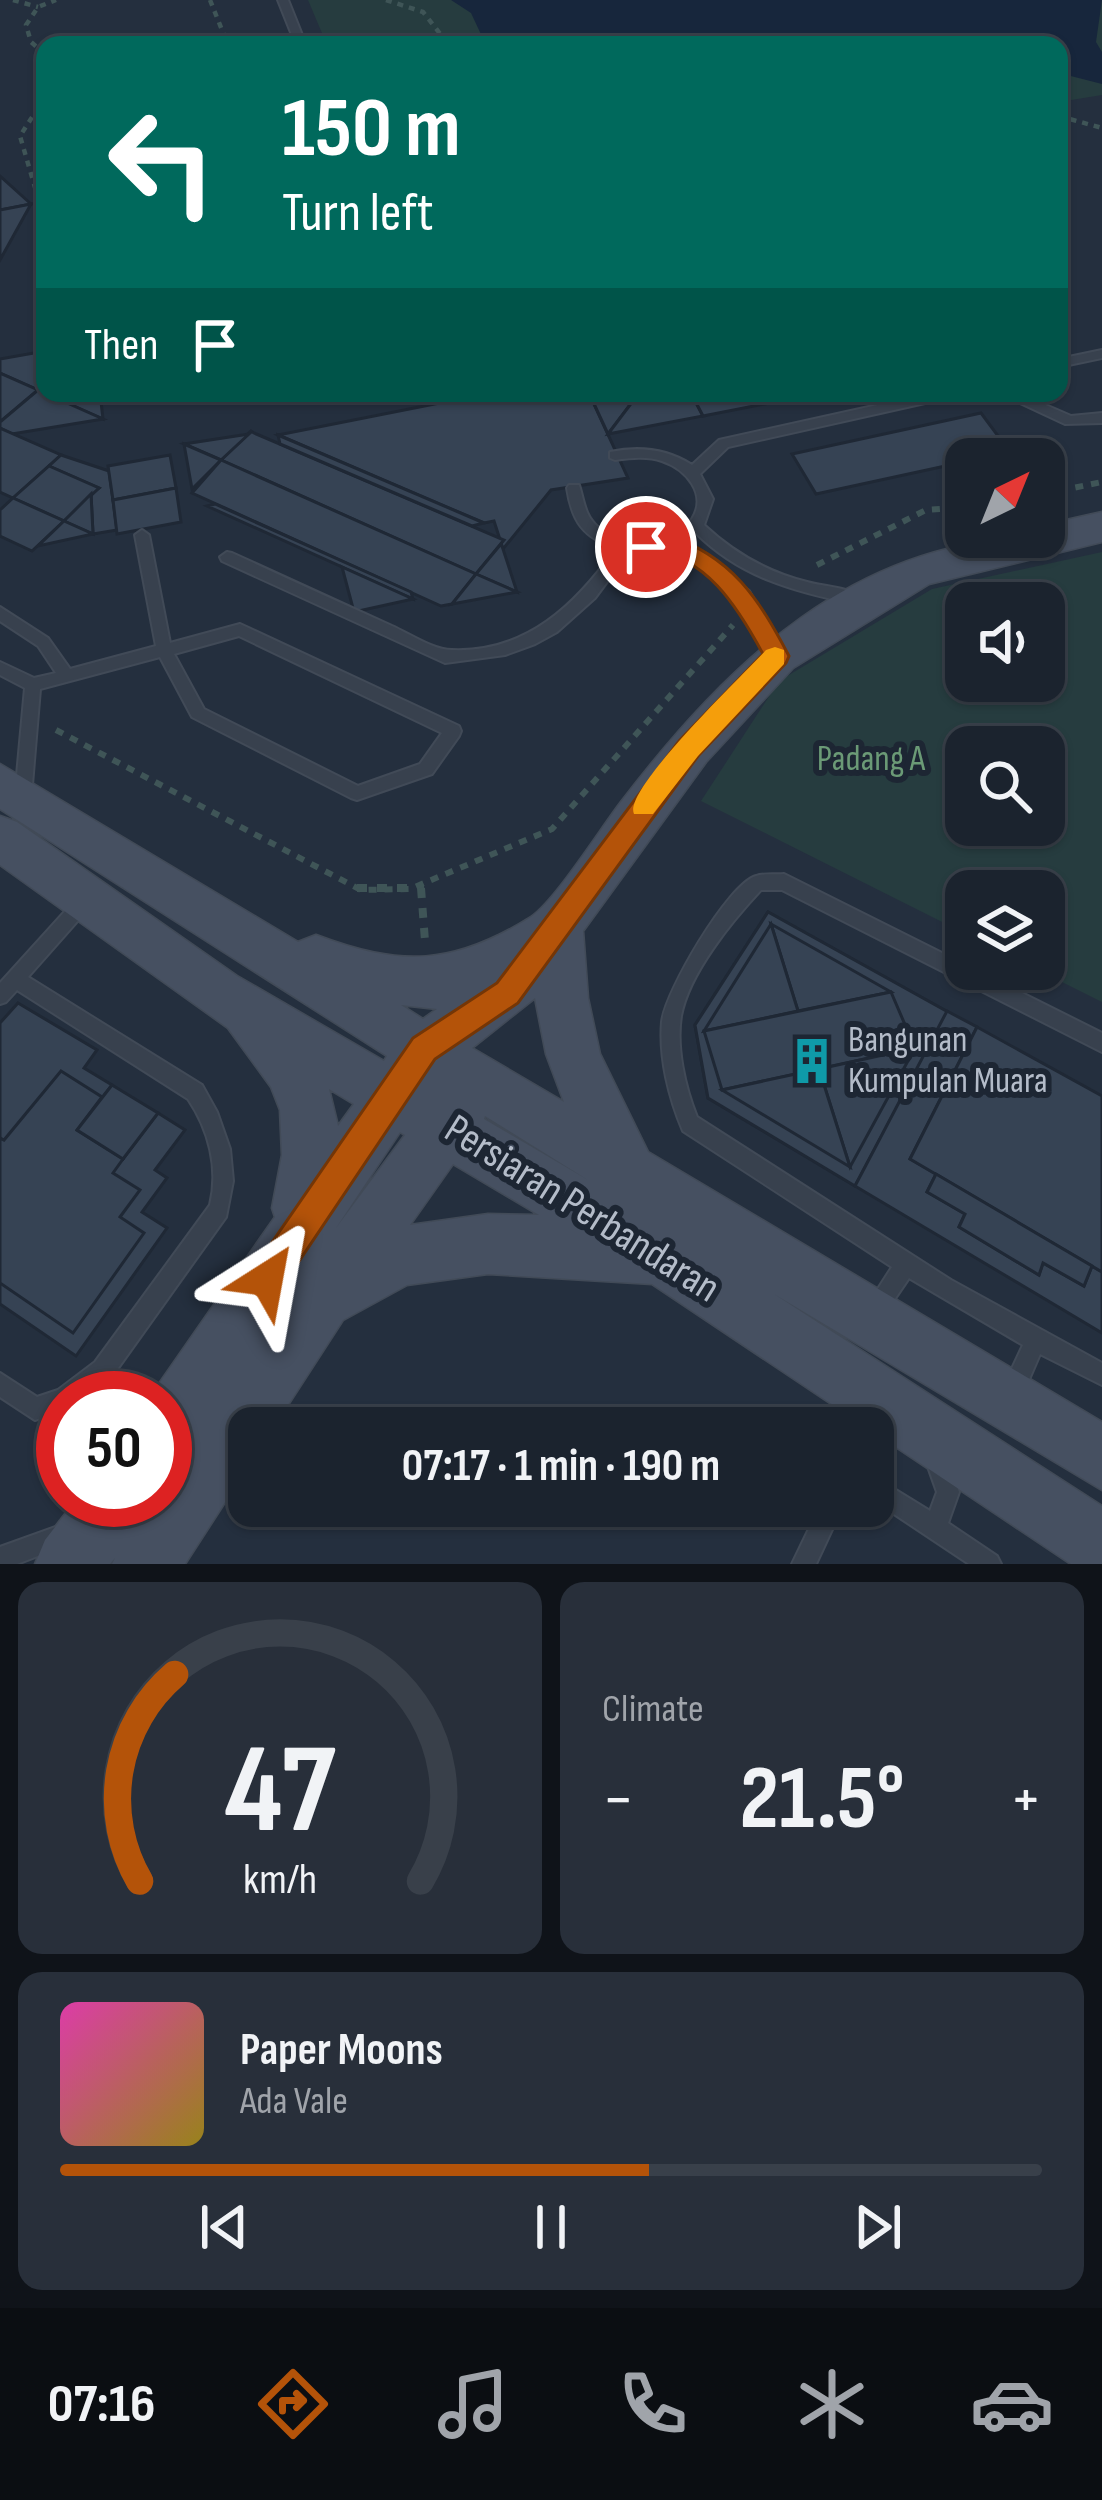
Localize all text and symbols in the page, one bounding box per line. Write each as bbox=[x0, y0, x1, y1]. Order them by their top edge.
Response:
text: 150 m bbox=[282, 79, 461, 180]
icon: left bbox=[84, 84, 240, 240]
text: Turn left bbox=[282, 181, 434, 246]
icon: arrive bbox=[182, 312, 248, 378]
text: Then bbox=[84, 318, 158, 373]
north arrow bbox=[945, 438, 1065, 558]
map controls bbox=[945, 438, 1065, 990]
pin bbox=[595, 496, 697, 598]
icon: arrive bbox=[613, 514, 679, 580]
button: sound bbox=[945, 582, 1065, 702]
button: search bbox=[945, 726, 1065, 846]
park label: Padang A bbox=[817, 738, 926, 781]
button: layers bbox=[945, 870, 1065, 990]
place label: Bangunan Kumpulan Muara bbox=[848, 1019, 1048, 1103]
building icon: Bangunan Kumpulan Muara bbox=[787, 1036, 837, 1086]
street label: Persiaran Perbandaran bbox=[435, 1104, 729, 1314]
position arrow bbox=[204, 1216, 330, 1342]
speed limit sign: 50 bbox=[36, 1371, 192, 1527]
text: 07:17 · 1 min · 190 m bbox=[402, 1439, 720, 1494]
text: Climate bbox=[602, 1686, 704, 1733]
text: 47 bbox=[225, 1718, 336, 1867]
text: 21.5° bbox=[739, 1746, 905, 1854]
text: − bbox=[602, 1761, 634, 1840]
text: + bbox=[1010, 1761, 1042, 1840]
text: km/h bbox=[243, 1854, 317, 1906]
text: Paper Moons bbox=[240, 2023, 443, 2078]
text: Ada Vale bbox=[240, 2078, 348, 2125]
icon: previous bbox=[191, 2194, 257, 2260]
icon: pause bbox=[518, 2194, 584, 2260]
icon: next bbox=[845, 2194, 911, 2260]
icon: directions bbox=[251, 2362, 335, 2446]
icon: music bbox=[431, 2362, 515, 2446]
icon: phone bbox=[611, 2362, 695, 2446]
icon: climate bbox=[790, 2362, 874, 2446]
icon: car bbox=[970, 2362, 1054, 2446]
text: 07:16 bbox=[48, 2372, 155, 2437]

